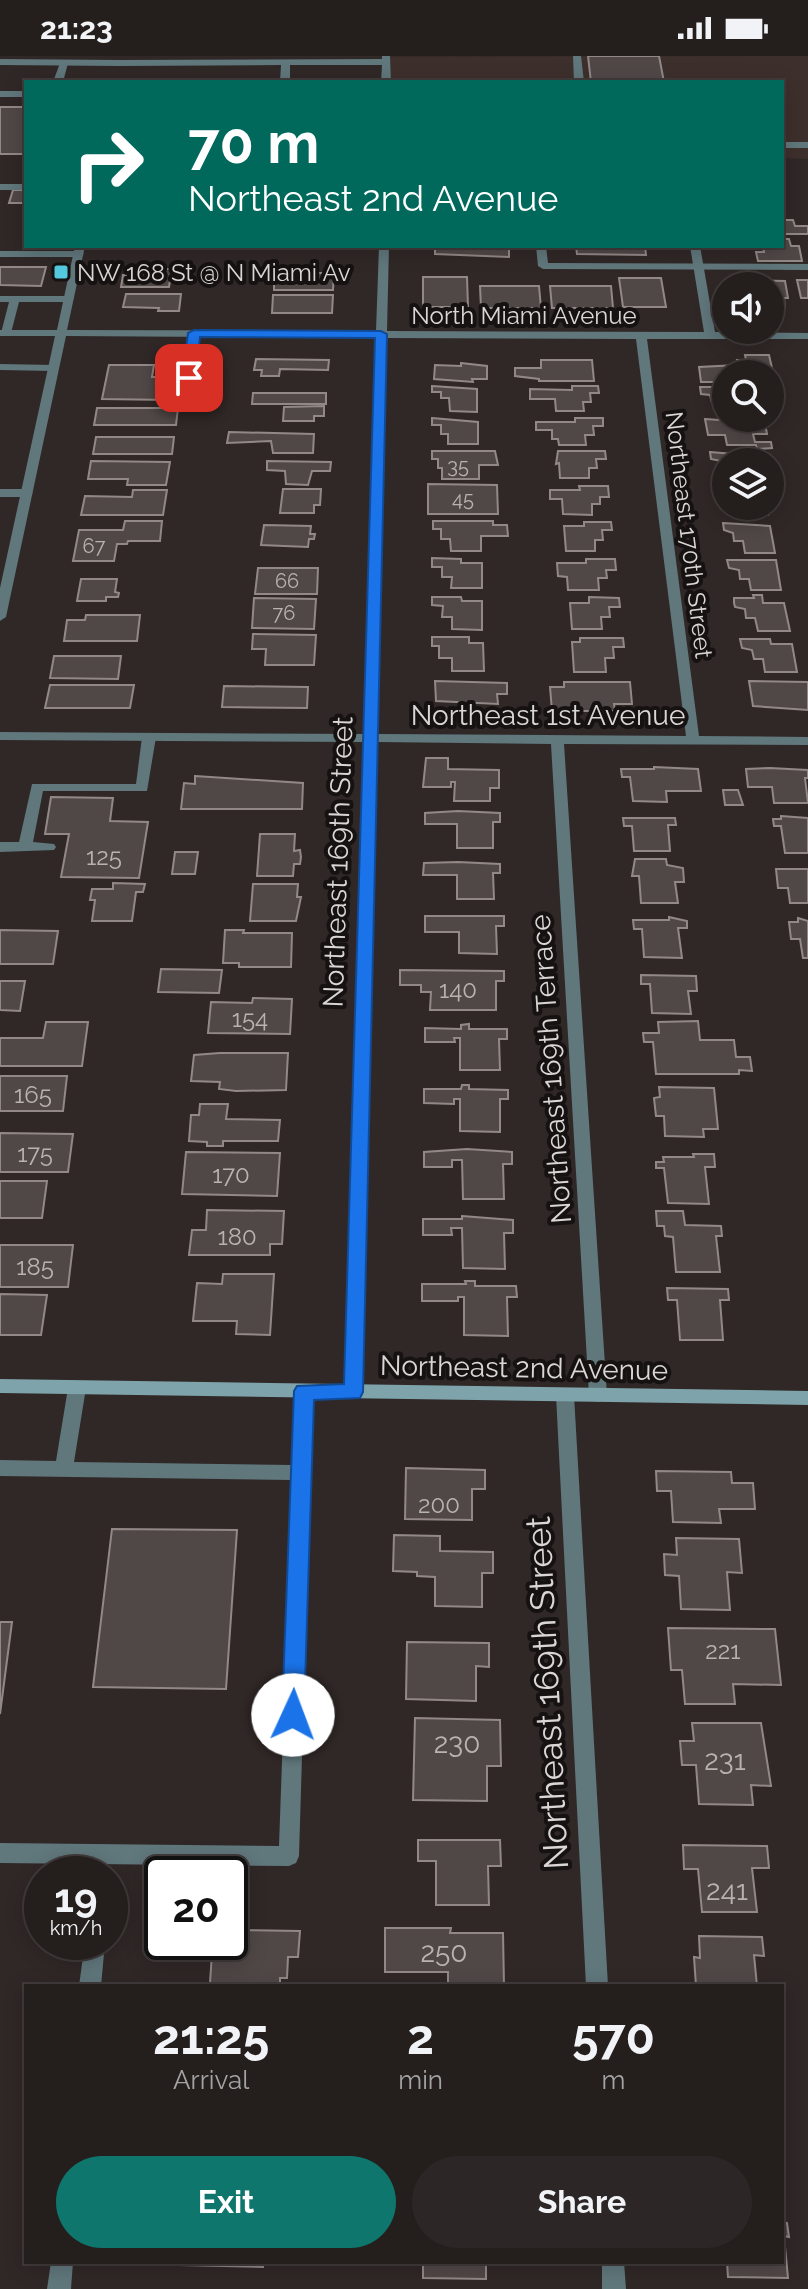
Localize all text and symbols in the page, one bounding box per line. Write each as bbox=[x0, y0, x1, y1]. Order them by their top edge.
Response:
text: 21:23 bbox=[40, 11, 113, 46]
text: 70 m bbox=[188, 110, 319, 176]
icon: right bbox=[56, 112, 160, 216]
text: Northeast 2nd Avenue bbox=[188, 177, 559, 219]
place label: NW 168 St @ N Miami Av bbox=[77, 258, 351, 287]
marker: NW 168 St @ N Miami Av bbox=[52, 263, 70, 281]
map controls bbox=[712, 272, 784, 520]
button: sound bbox=[712, 272, 784, 344]
street label: North Miami Avenue bbox=[411, 301, 637, 330]
pin bbox=[155, 344, 223, 412]
icon: arrive bbox=[167, 356, 211, 400]
button: search bbox=[712, 360, 784, 432]
street label: Northeast 170th Street bbox=[659, 410, 719, 660]
button: layers bbox=[712, 448, 784, 520]
house number: 35 bbox=[447, 454, 469, 478]
house number: 45 bbox=[452, 487, 474, 511]
house number: 67 bbox=[83, 534, 106, 558]
house number: 66 bbox=[275, 569, 299, 593]
house number: 76 bbox=[273, 601, 295, 625]
street label: Northeast 1st Avenue bbox=[411, 699, 685, 732]
street label: Northeast 169th Street bbox=[316, 715, 360, 1008]
house number: 125 bbox=[86, 842, 122, 871]
street label: Northeast 169th Terrace bbox=[524, 913, 578, 1225]
house number: 140 bbox=[439, 975, 477, 1004]
house number: 154 bbox=[232, 1004, 268, 1033]
house number: 165 bbox=[14, 1080, 52, 1109]
house number: 175 bbox=[17, 1139, 53, 1168]
house number: 170 bbox=[212, 1160, 250, 1189]
house number: 180 bbox=[217, 1222, 257, 1251]
house number: 185 bbox=[16, 1252, 54, 1281]
street label: Northeast 2nd Avenue bbox=[380, 1349, 668, 1387]
house number: 200 bbox=[418, 1490, 460, 1519]
street label: Northeast 169th Street bbox=[518, 1515, 576, 1871]
house number: 221 bbox=[705, 1636, 741, 1665]
position arrow bbox=[251, 1673, 335, 1757]
house number: 230 bbox=[434, 1727, 480, 1760]
house number: 231 bbox=[704, 1744, 746, 1777]
speed limit sign: 20 bbox=[144, 1856, 248, 1960]
text: 19 bbox=[54, 1874, 98, 1921]
house number: 241 bbox=[706, 1874, 748, 1907]
text: km/h bbox=[50, 1916, 102, 1940]
house number: 250 bbox=[421, 1936, 467, 1969]
text: 21:25 bbox=[153, 2009, 269, 2065]
text: 2 bbox=[407, 2009, 434, 2065]
text: 570 bbox=[572, 2009, 655, 2065]
text: Arrival bbox=[173, 2065, 249, 2095]
text: min bbox=[398, 2065, 443, 2095]
text: m bbox=[602, 2065, 625, 2095]
button: Exit bbox=[56, 2156, 396, 2248]
button: Share bbox=[412, 2156, 752, 2248]

